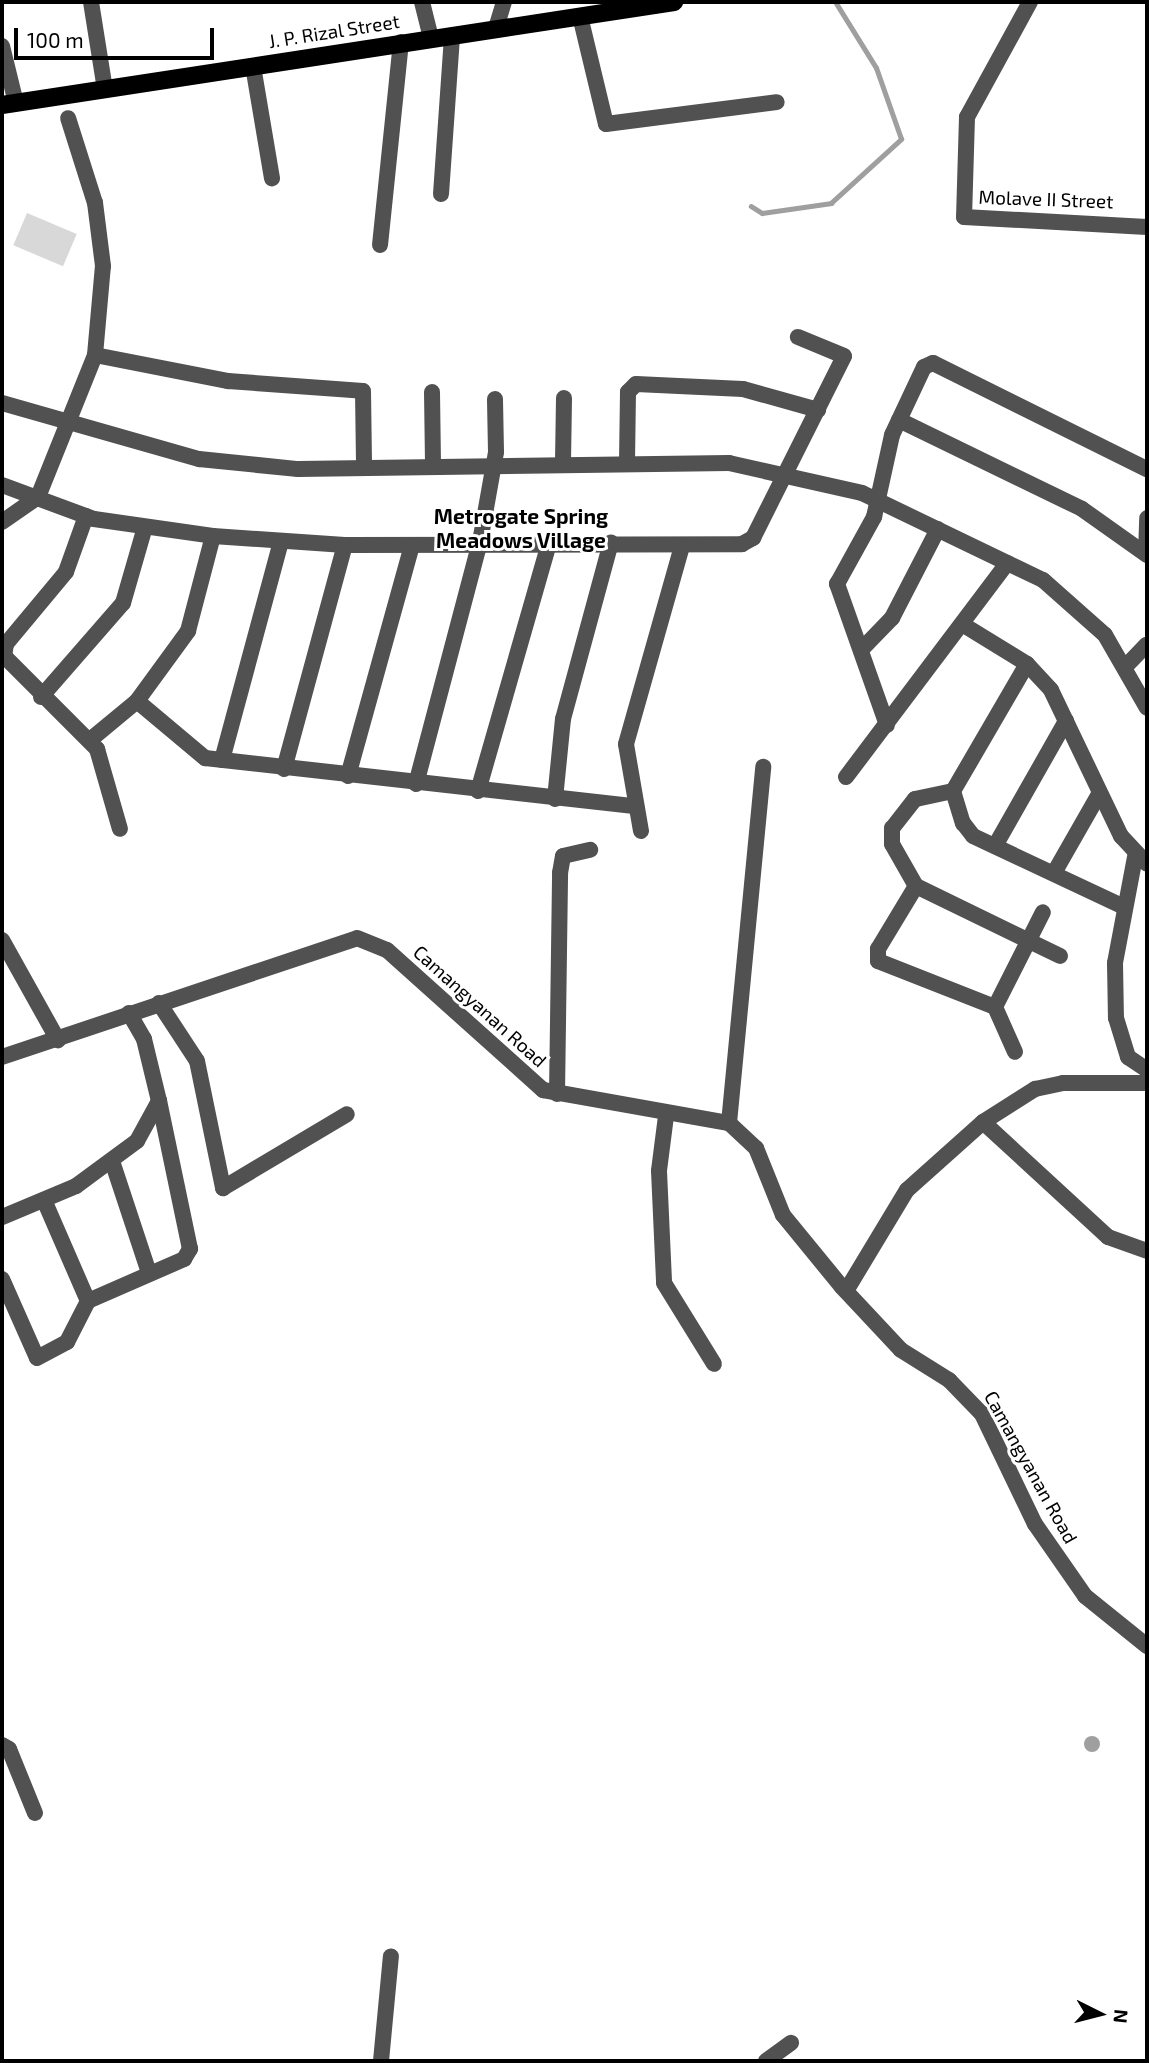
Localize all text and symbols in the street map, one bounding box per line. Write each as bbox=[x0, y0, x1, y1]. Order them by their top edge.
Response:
street label: J. P. Rizal Street bbox=[267, 9, 401, 53]
scale bar bbox=[18, 14, 217, 58]
text: 100 m bbox=[27, 27, 84, 52]
street label: Molave II Street bbox=[978, 185, 1114, 213]
district label: Metrogate Spring Meadows Village bbox=[434, 503, 608, 553]
street label: Camangyanan Road bbox=[409, 940, 551, 1072]
street label: Camangyanan Road bbox=[980, 1387, 1082, 1547]
north arrow bbox=[1065, 1979, 1135, 2049]
text: N bbox=[1109, 2008, 1134, 2024]

